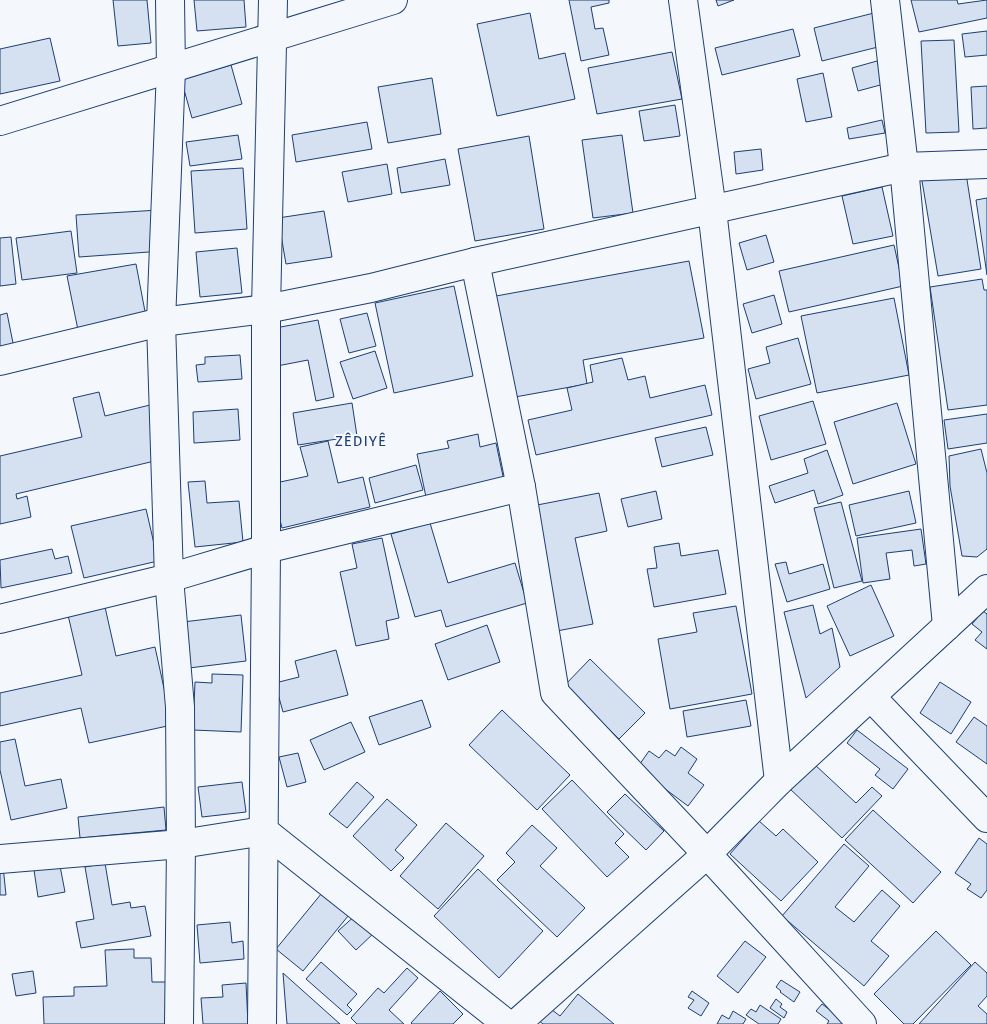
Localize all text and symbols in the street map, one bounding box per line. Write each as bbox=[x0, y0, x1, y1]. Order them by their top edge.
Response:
district label: ZÊDIYÊ bbox=[335, 432, 387, 450]

